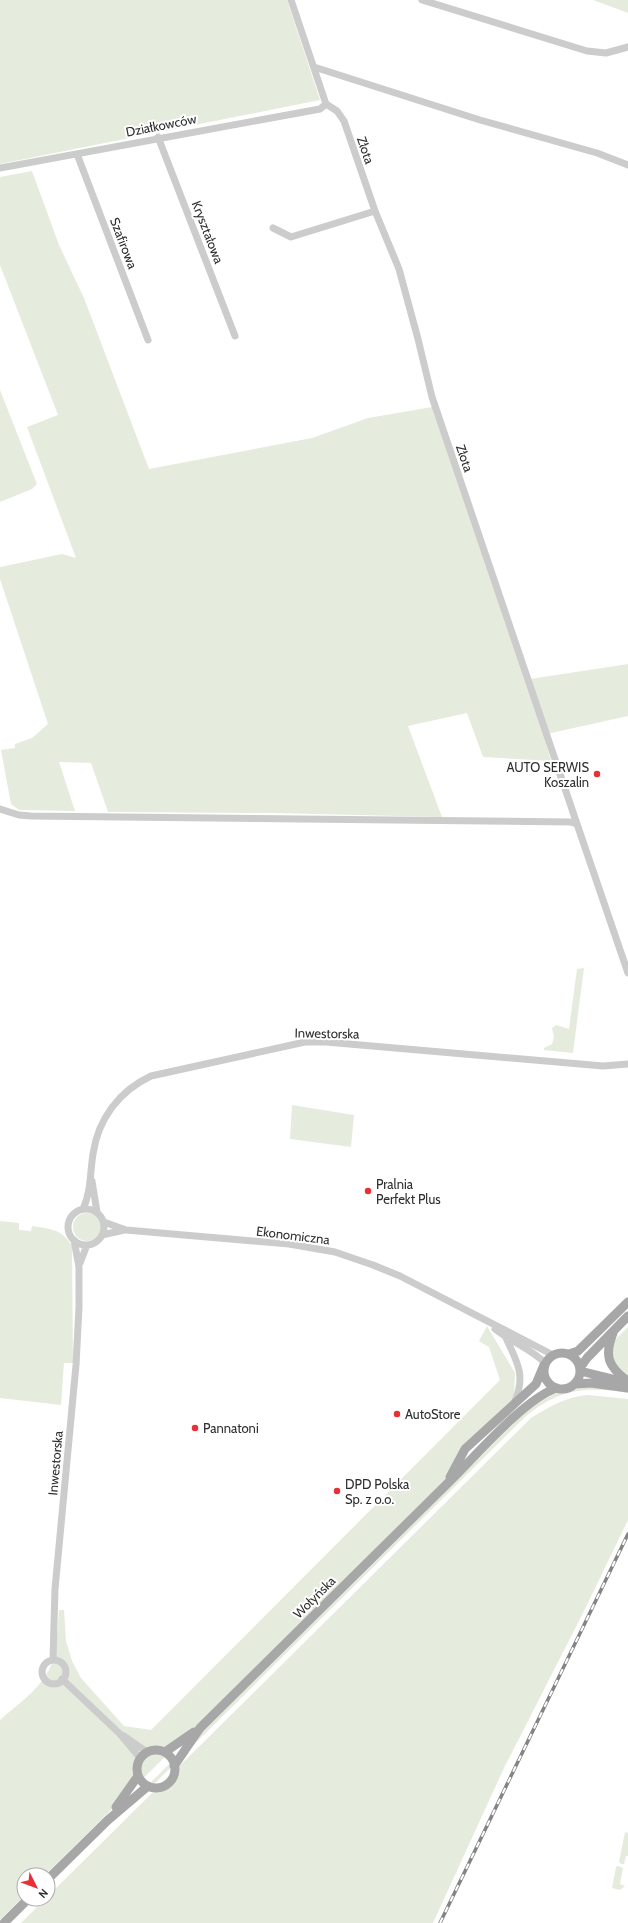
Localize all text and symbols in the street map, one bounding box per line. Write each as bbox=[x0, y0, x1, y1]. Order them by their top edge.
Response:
street label: Działkowców bbox=[124, 110, 198, 140]
street label: Złota bbox=[354, 134, 378, 167]
street label: Kryształowa bbox=[189, 198, 228, 266]
street label: Szafirowa bbox=[107, 215, 141, 272]
street label: Złota bbox=[453, 442, 477, 475]
place label: AUTO SERWIS Koszalin bbox=[506, 759, 589, 790]
marker: AUTO SERWIS Koszalin bbox=[592, 769, 602, 779]
street label: Inwestorska bbox=[294, 1024, 360, 1042]
place label: Pralnia Perfekt Plus bbox=[376, 1176, 441, 1207]
marker: Pralnia Perfekt Plus bbox=[363, 1186, 373, 1196]
street label: Ekonomiczna bbox=[255, 1223, 331, 1248]
place label: AutoStore bbox=[405, 1406, 461, 1422]
marker: AutoStore bbox=[392, 1409, 402, 1419]
place label: Pannatoni bbox=[203, 1420, 259, 1436]
marker: Pannatoni bbox=[190, 1423, 200, 1433]
street label: Inwestorska bbox=[44, 1429, 66, 1496]
place label: DPD Polska Sp. z o.o. bbox=[345, 1476, 410, 1507]
marker: DPD Polska Sp. z o.o. bbox=[332, 1486, 342, 1496]
street label: Wołyńska bbox=[290, 1572, 339, 1621]
north arrow bbox=[16, 1867, 56, 1907]
text: N bbox=[36, 1886, 51, 1901]

